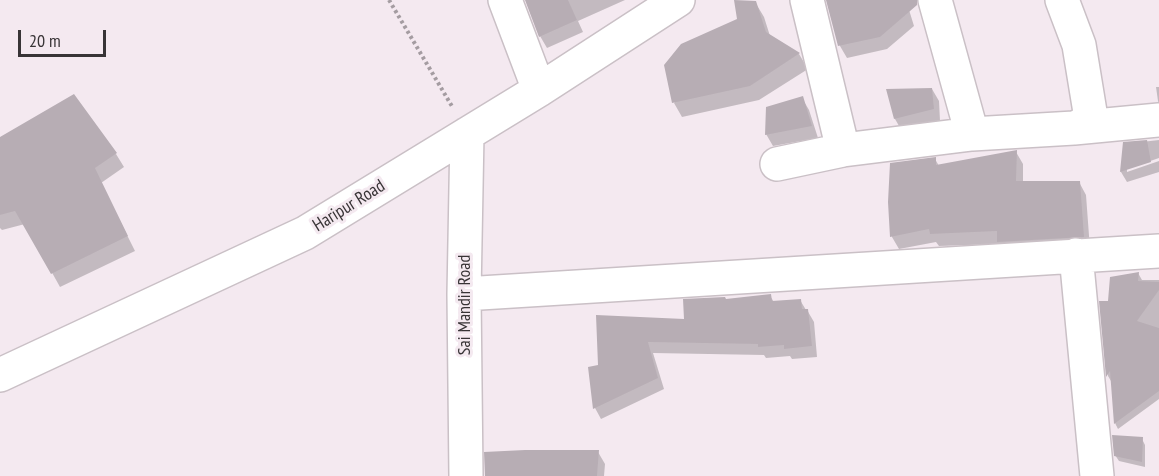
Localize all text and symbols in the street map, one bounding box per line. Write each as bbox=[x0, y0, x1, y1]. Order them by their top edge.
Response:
scale bar bbox=[21, 18, 110, 56]
text: 20 m bbox=[29, 29, 61, 52]
street label: Haripur Road bbox=[309, 175, 389, 237]
street label: Sai Mandir Road bbox=[454, 255, 476, 355]

